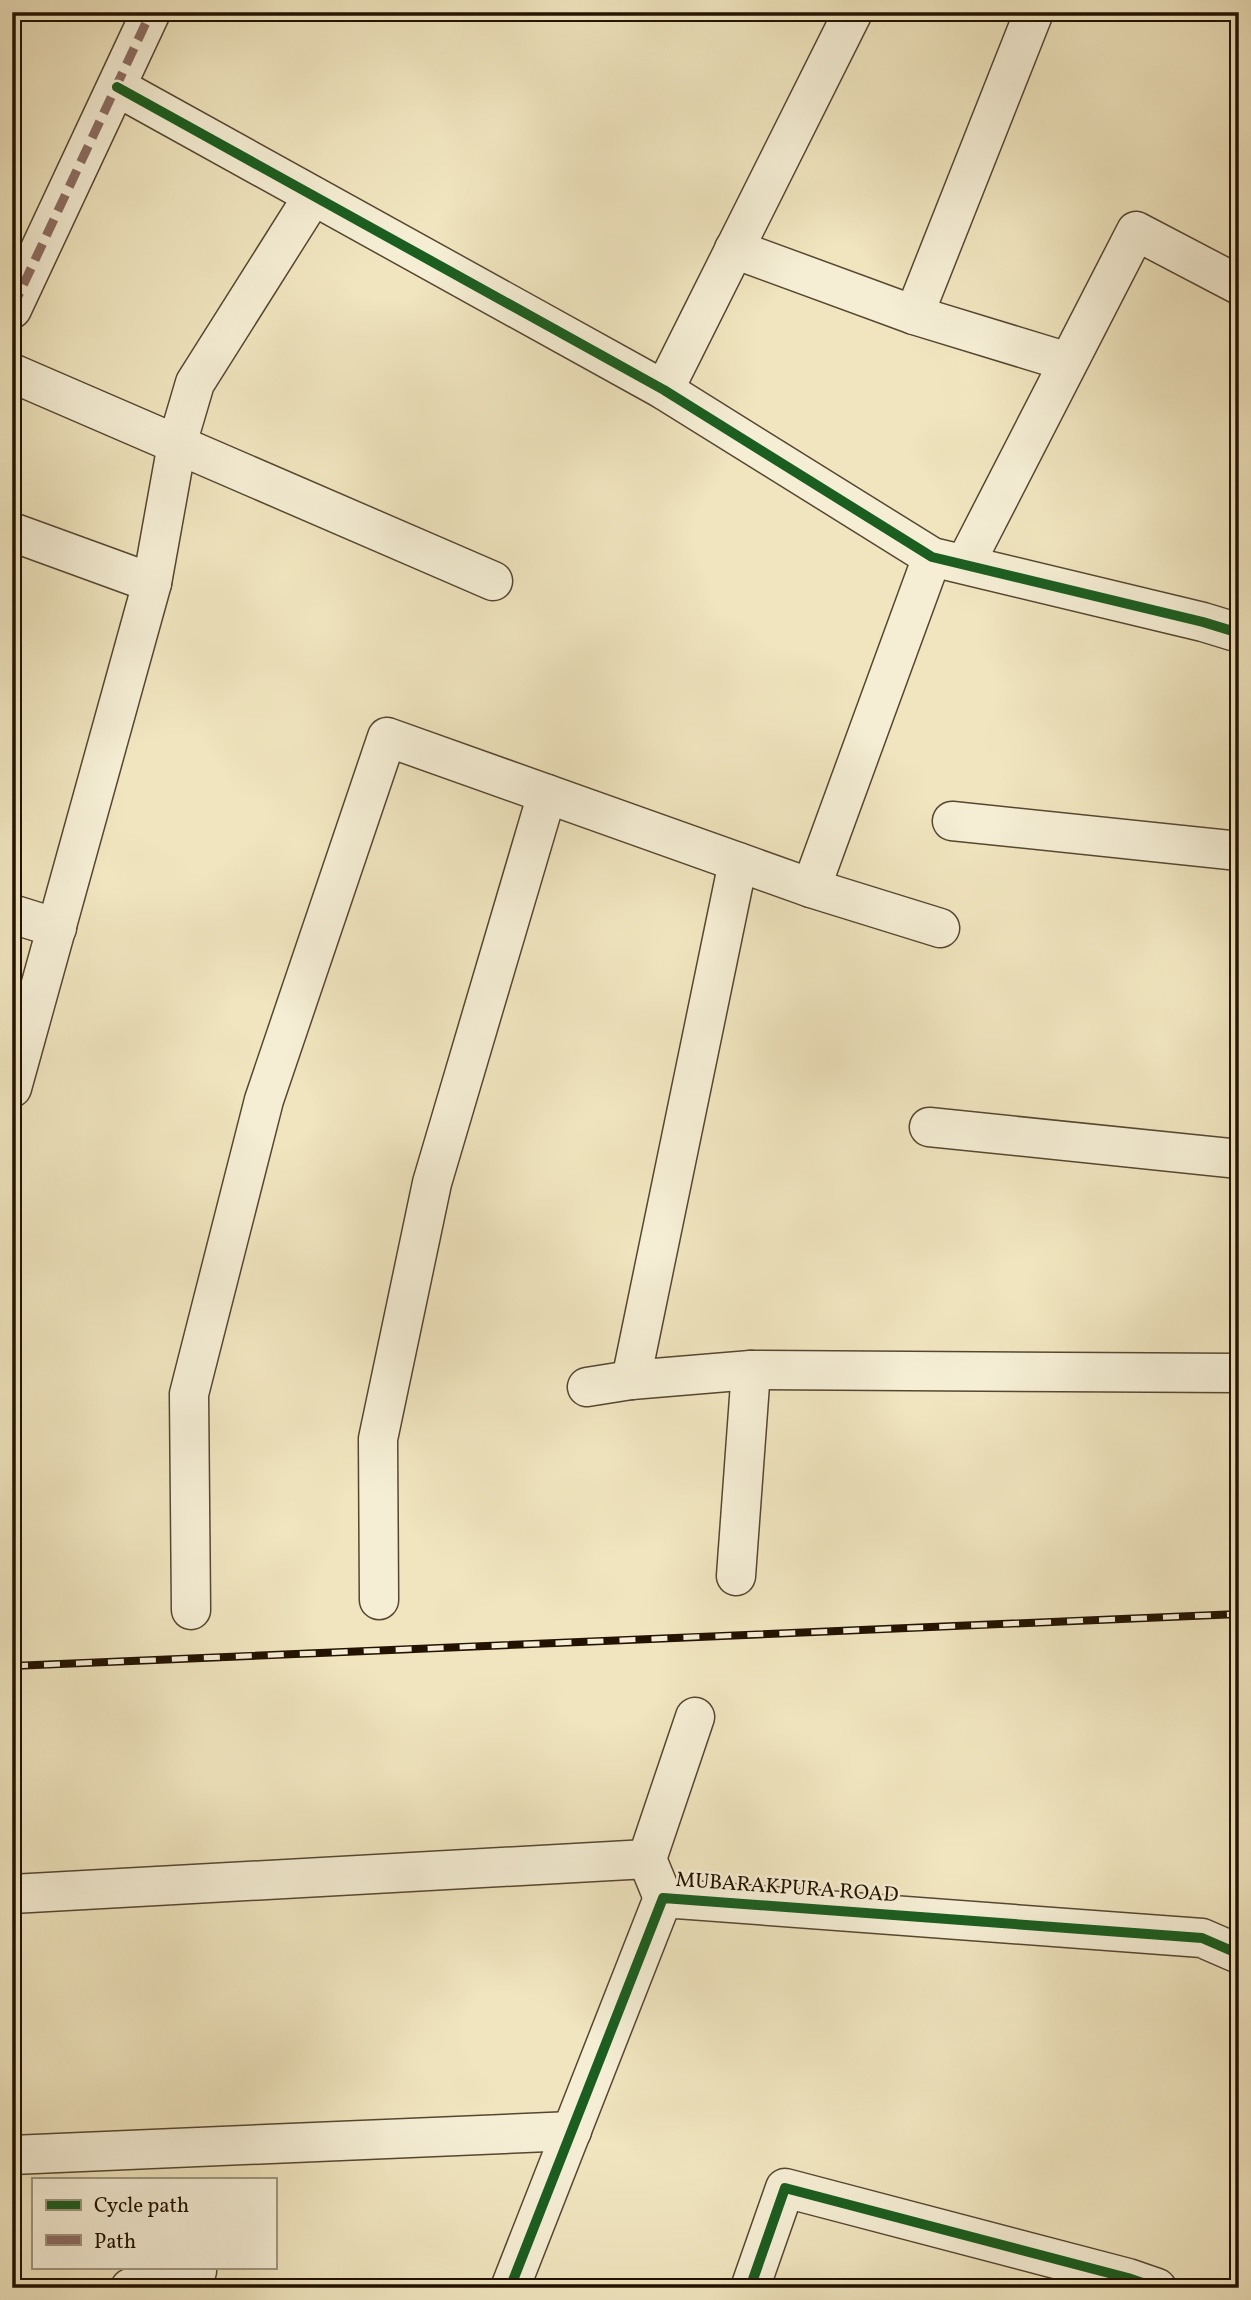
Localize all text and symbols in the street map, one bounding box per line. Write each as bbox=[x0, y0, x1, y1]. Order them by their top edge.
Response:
street label: MUBARAKPURA ROAD bbox=[675, 1866, 899, 1910]
legend bbox=[32, 2178, 276, 2268]
text: Cycle path bbox=[94, 2192, 189, 2221]
text: Path bbox=[94, 2228, 136, 2257]

